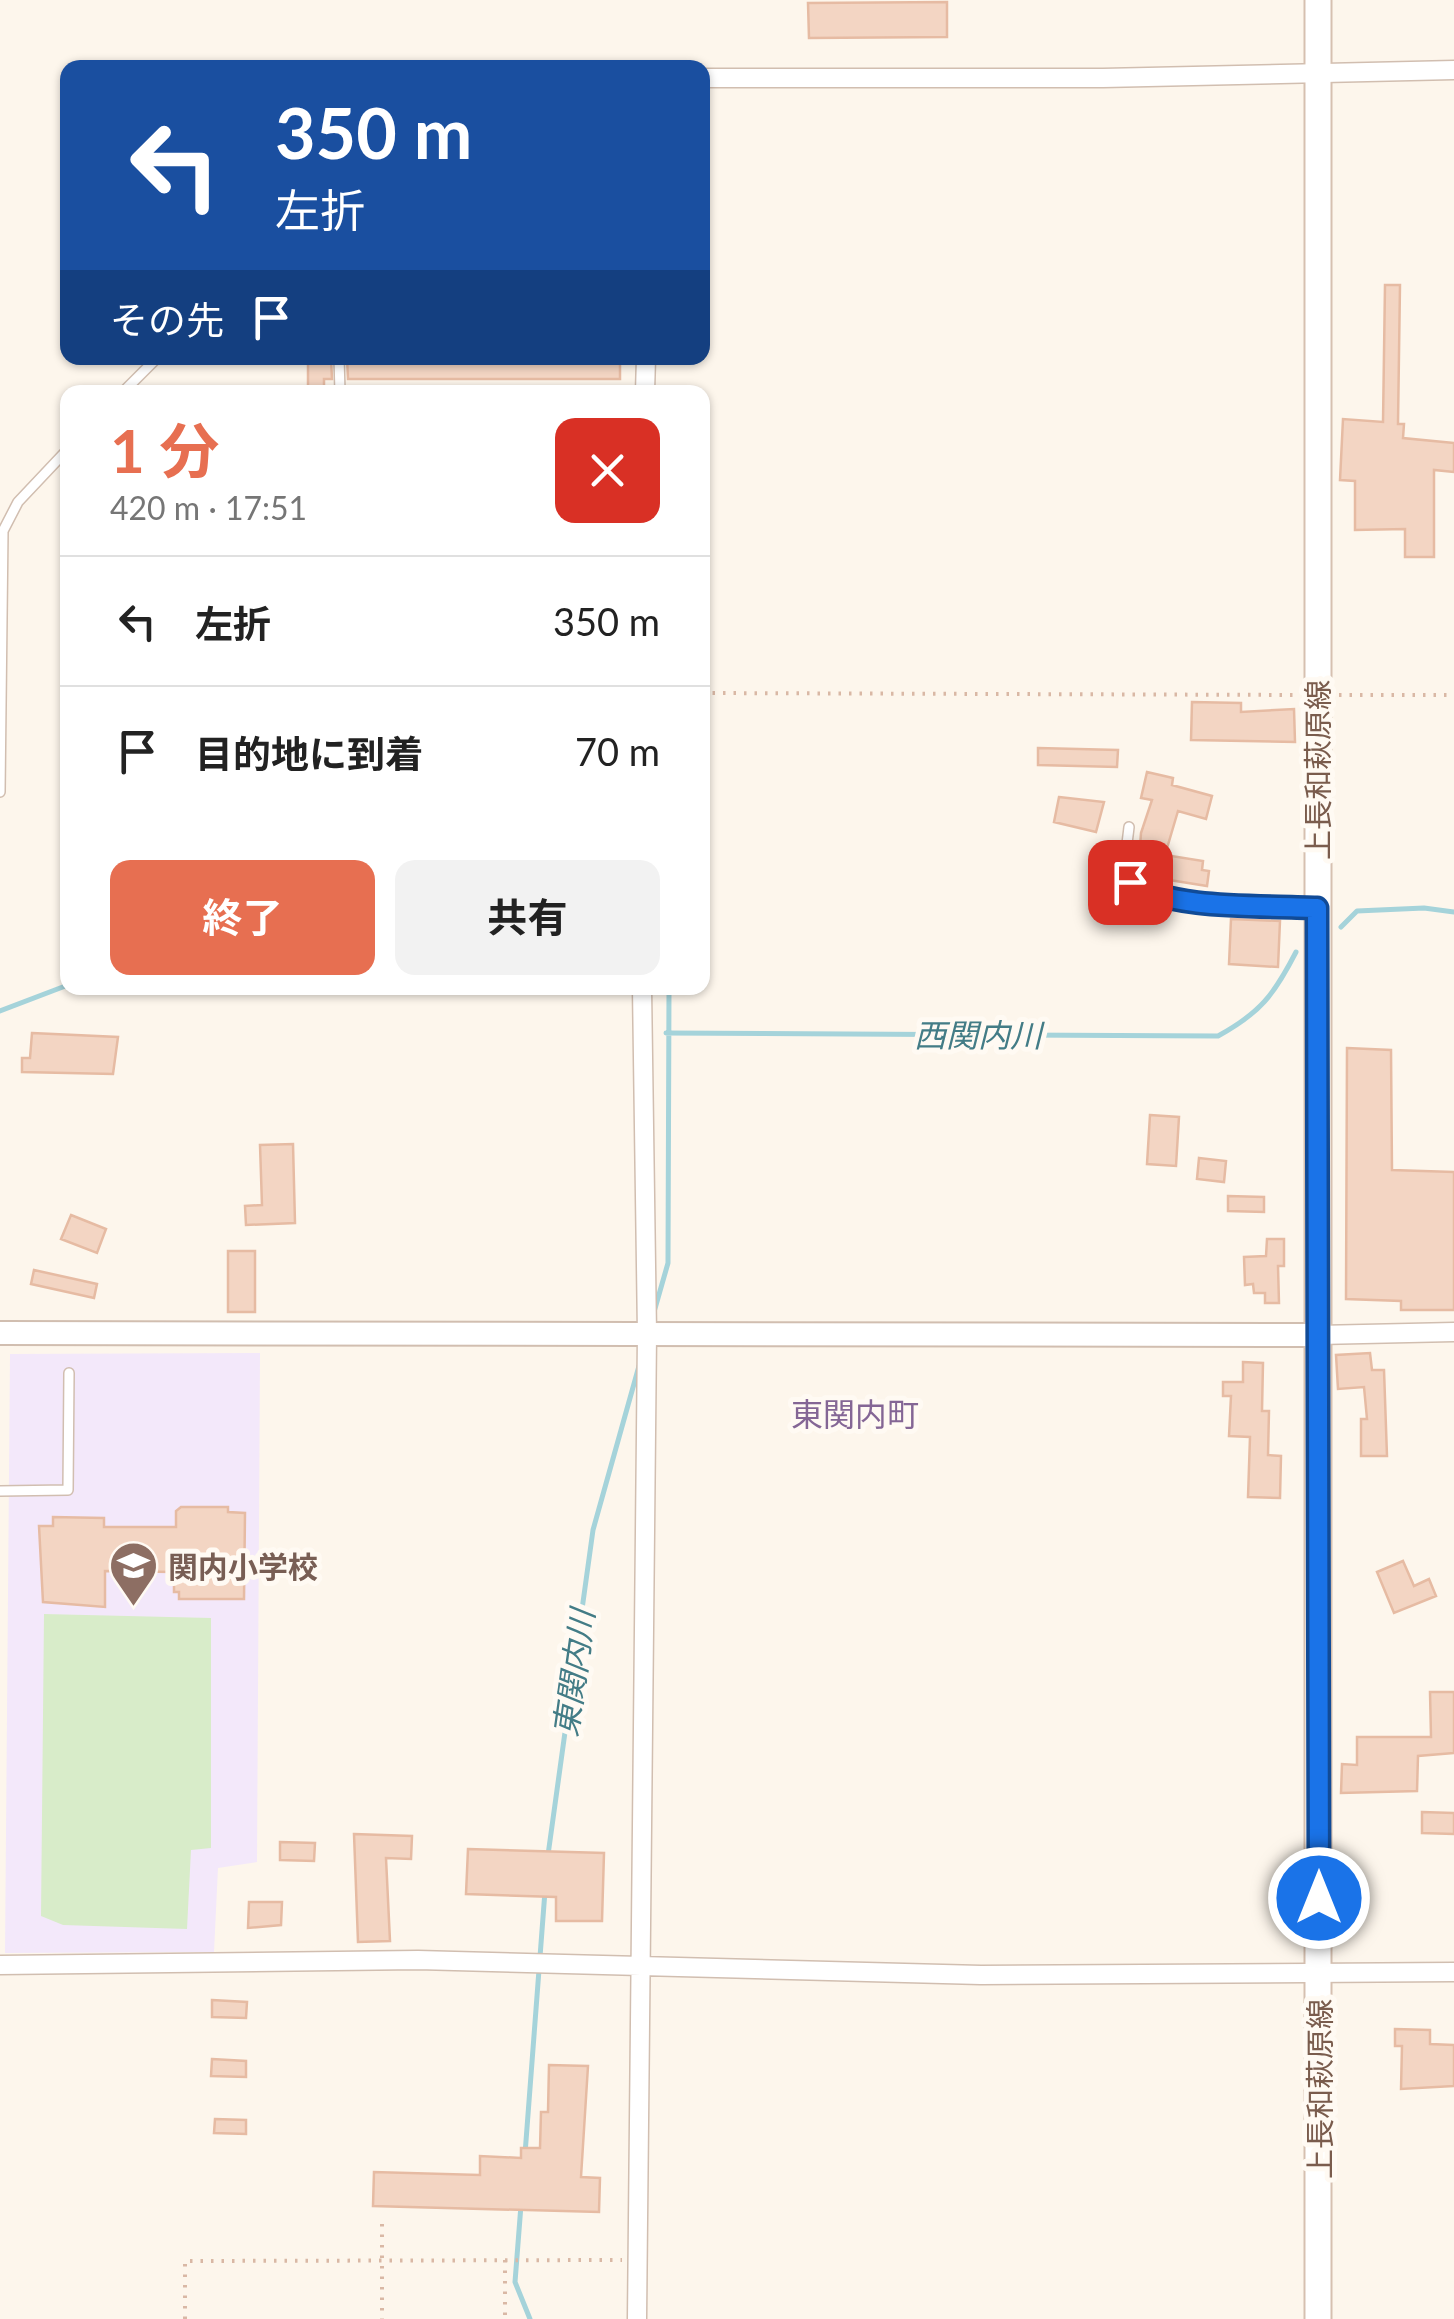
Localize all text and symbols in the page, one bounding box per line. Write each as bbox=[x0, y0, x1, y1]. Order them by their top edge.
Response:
text: 350 m bbox=[275, 90, 472, 174]
icon: left bbox=[110, 100, 240, 230]
text: 左折 bbox=[275, 183, 365, 237]
icon: arrive bbox=[244, 290, 299, 345]
text: その先 bbox=[110, 296, 224, 342]
text: 1 分 bbox=[110, 414, 219, 486]
button: close bbox=[555, 418, 660, 523]
text: 420 m · 17:51 bbox=[110, 488, 307, 527]
icon: left bbox=[110, 594, 165, 649]
text: 350 m bbox=[553, 598, 660, 644]
text: 左折 bbox=[195, 600, 271, 646]
street label: 上長和萩原線 bbox=[1299, 680, 1335, 860]
icon: arrive bbox=[110, 724, 165, 779]
text: 70 m bbox=[575, 728, 660, 774]
text: 目的地に到着 bbox=[195, 730, 423, 776]
pin bbox=[1088, 840, 1173, 925]
icon: arrive bbox=[1103, 855, 1158, 910]
button: 終了 bbox=[110, 860, 375, 975]
button: 共有 bbox=[395, 860, 660, 975]
water label: 西関内川 bbox=[914, 1015, 1045, 1054]
district label: 東関内町 bbox=[791, 1394, 919, 1433]
school or university icon: 関内小学校 bbox=[107, 1540, 159, 1608]
place label: 関内小学校 bbox=[168, 1548, 318, 1584]
water label: 東関内川 bbox=[545, 1604, 602, 1739]
position arrow bbox=[1267, 1846, 1371, 1950]
street label: 上長和萩原線 bbox=[1301, 1999, 1337, 2179]

